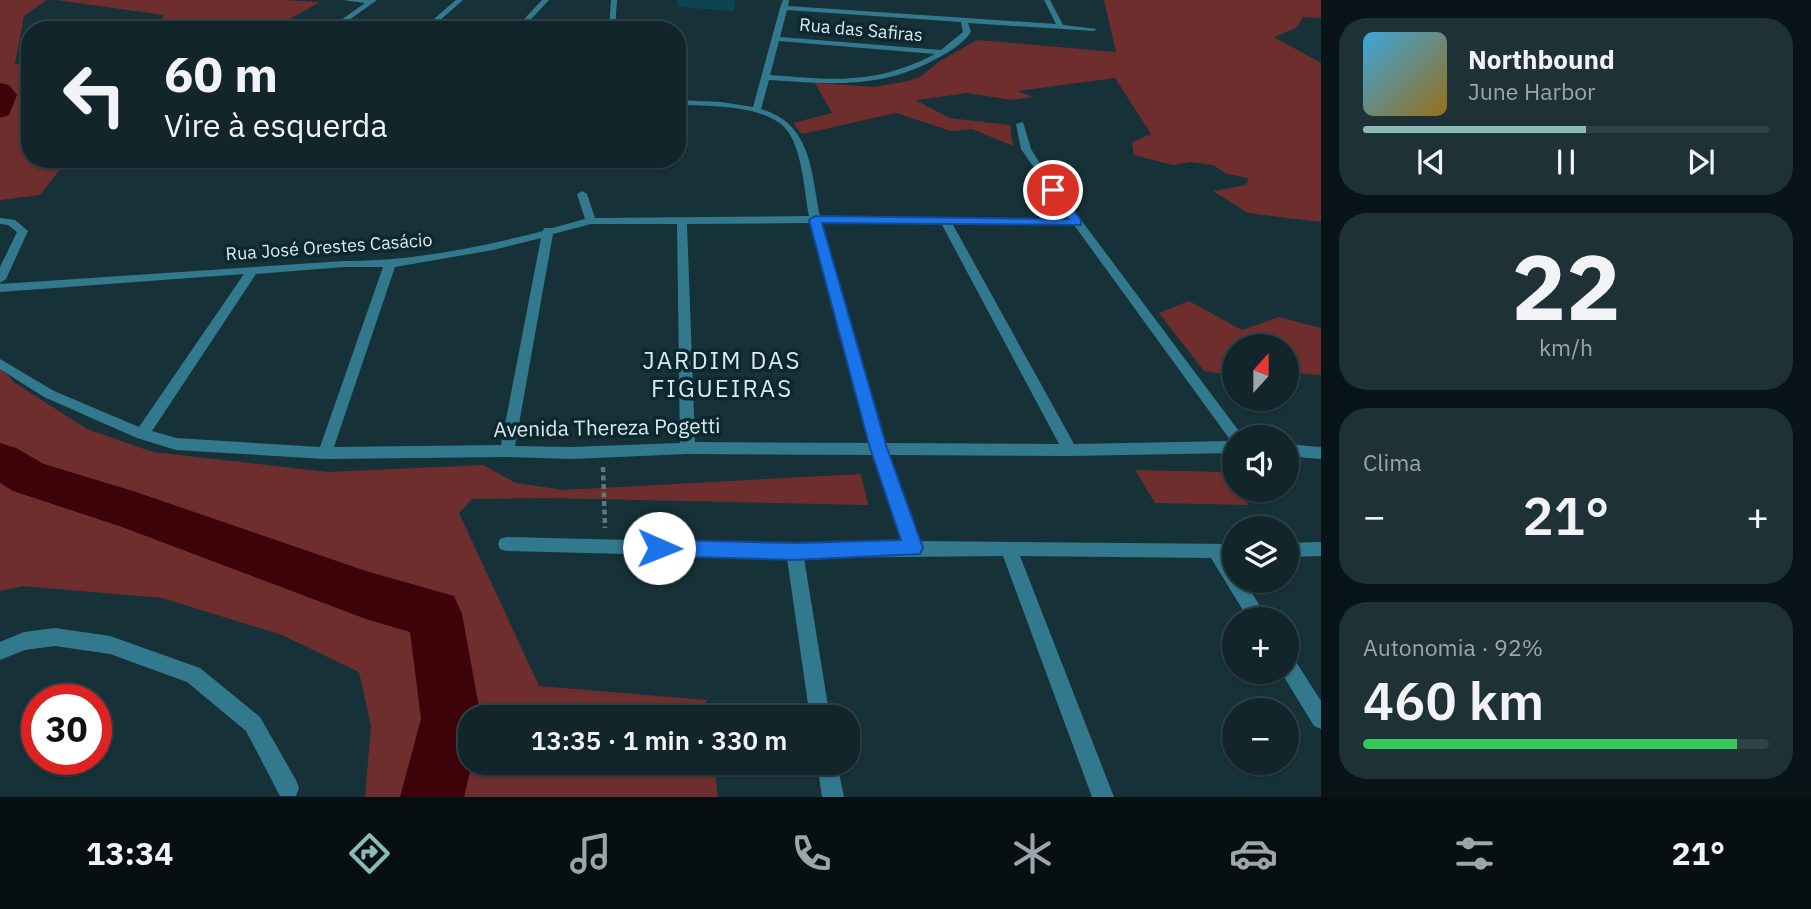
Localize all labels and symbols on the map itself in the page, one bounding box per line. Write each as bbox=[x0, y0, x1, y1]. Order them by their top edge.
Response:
street label: Rua das Safiras bbox=[798, 13, 924, 46]
pin bbox=[1023, 160, 1083, 220]
street label: Rua José Orestes Casácio bbox=[225, 228, 433, 265]
north arrow bbox=[1222, 334, 1298, 411]
district label: JARDIM DAS FIGUEIRAS bbox=[643, 344, 801, 404]
street label: Avenida Thereza Pogetti bbox=[493, 411, 721, 443]
position arrow bbox=[622, 511, 696, 585]
speed limit sign: 30 bbox=[21, 684, 112, 775]

